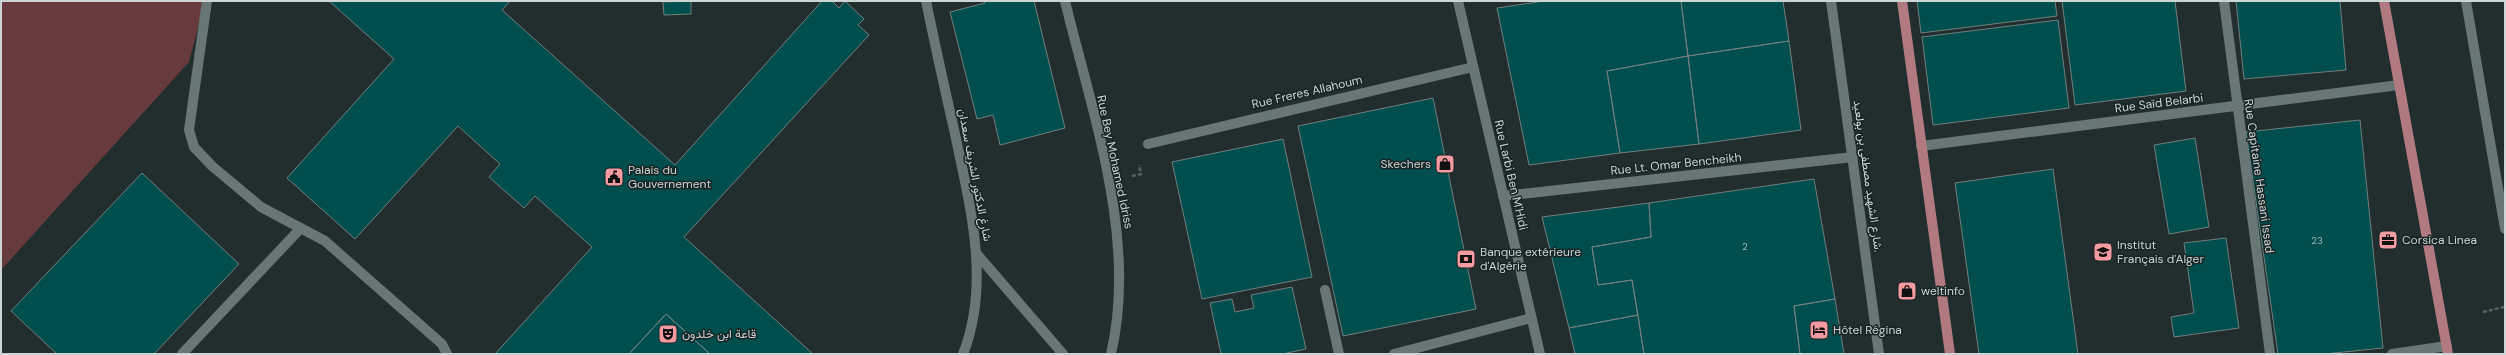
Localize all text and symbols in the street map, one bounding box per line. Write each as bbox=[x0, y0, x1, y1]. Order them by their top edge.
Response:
street label: Rue Freres Allahoum bbox=[1250, 71, 1364, 113]
street label: Rue Saïd Belarbi bbox=[2114, 90, 2204, 116]
street label: Rue Bey Mohamed Idriss bbox=[1093, 94, 1137, 230]
street label: Rue Capitaine Hassani Issad bbox=[2240, 98, 2278, 254]
street label: شارع الشهيد مصطفى بن بولعيد. bbox=[1848, 99, 1887, 253]
street label: شارغ الدكتور الشريف سعدان bbox=[953, 107, 996, 243]
street label: Rue Larbi Ben M'Hidi bbox=[1491, 118, 1531, 232]
street label: Rue Lt. Omar Bencheikh bbox=[1610, 149, 1742, 179]
shop icon: Skechers bbox=[1434, 153, 1456, 175]
place label: Skechers bbox=[1381, 156, 1431, 172]
place label: Palais du Gouvernement bbox=[628, 162, 711, 192]
public building icon: Palais du Gouvernement bbox=[603, 166, 625, 188]
office icon: Corsica Linea bbox=[2377, 229, 2399, 251]
place label: Corsica Linea bbox=[2402, 232, 2477, 248]
house number: 23 bbox=[2311, 234, 2323, 247]
place label: Institut Français d'Alger bbox=[2117, 237, 2204, 267]
house number: 2 bbox=[1742, 240, 1748, 253]
school or university icon: Institut Français d'Alger bbox=[2092, 241, 2114, 263]
place label: Banque extérieure d'Algérie bbox=[1480, 244, 1581, 274]
bank icon: Banque extérieure d'Algérie bbox=[1455, 248, 1477, 270]
shop icon: weltinfo bbox=[1896, 280, 1918, 302]
place label: weltinfo bbox=[1921, 283, 1965, 299]
hotel icon: Hôtel Régina bbox=[1808, 319, 1830, 341]
place label: Hôtel Régina bbox=[1833, 322, 1902, 338]
theatre icon: قاعة ابن خلدون bbox=[657, 323, 679, 345]
place label: قاعة ابن خلدون bbox=[682, 326, 756, 342]

